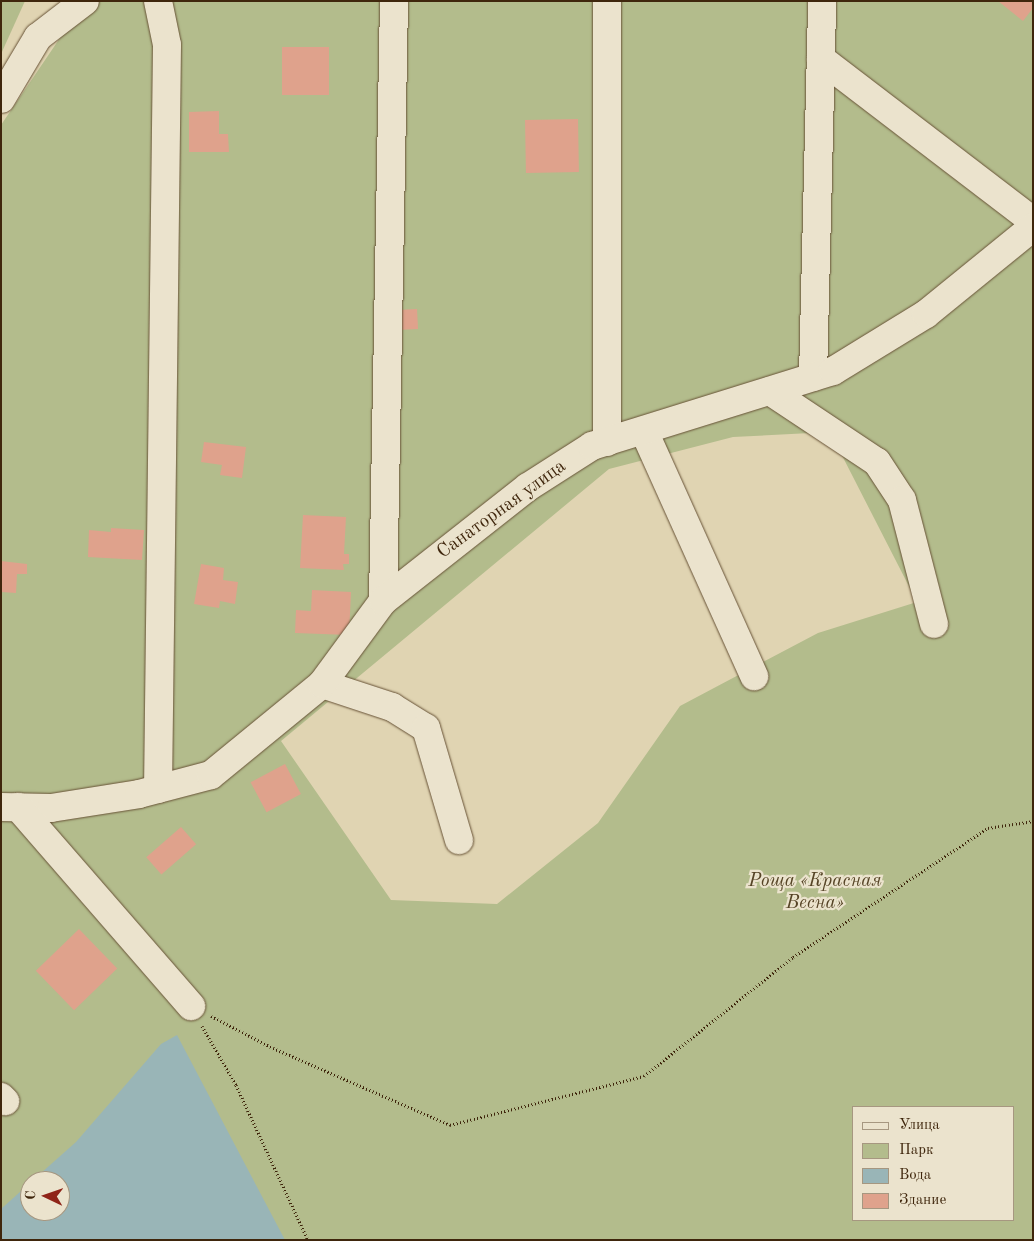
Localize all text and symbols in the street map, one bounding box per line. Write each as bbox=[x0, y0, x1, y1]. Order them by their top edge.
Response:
street label: Санаторная улица bbox=[433, 456, 571, 564]
park label: Роща «Красная Весна» bbox=[748, 871, 882, 915]
legend bbox=[852, 1106, 1014, 1221]
text: Улица bbox=[899, 1118, 940, 1133]
text: Парк bbox=[899, 1143, 934, 1158]
text: Вода bbox=[899, 1168, 931, 1183]
north arrow bbox=[20, 1171, 70, 1221]
text: С bbox=[24, 1190, 38, 1200]
text: Здание bbox=[899, 1193, 946, 1208]

